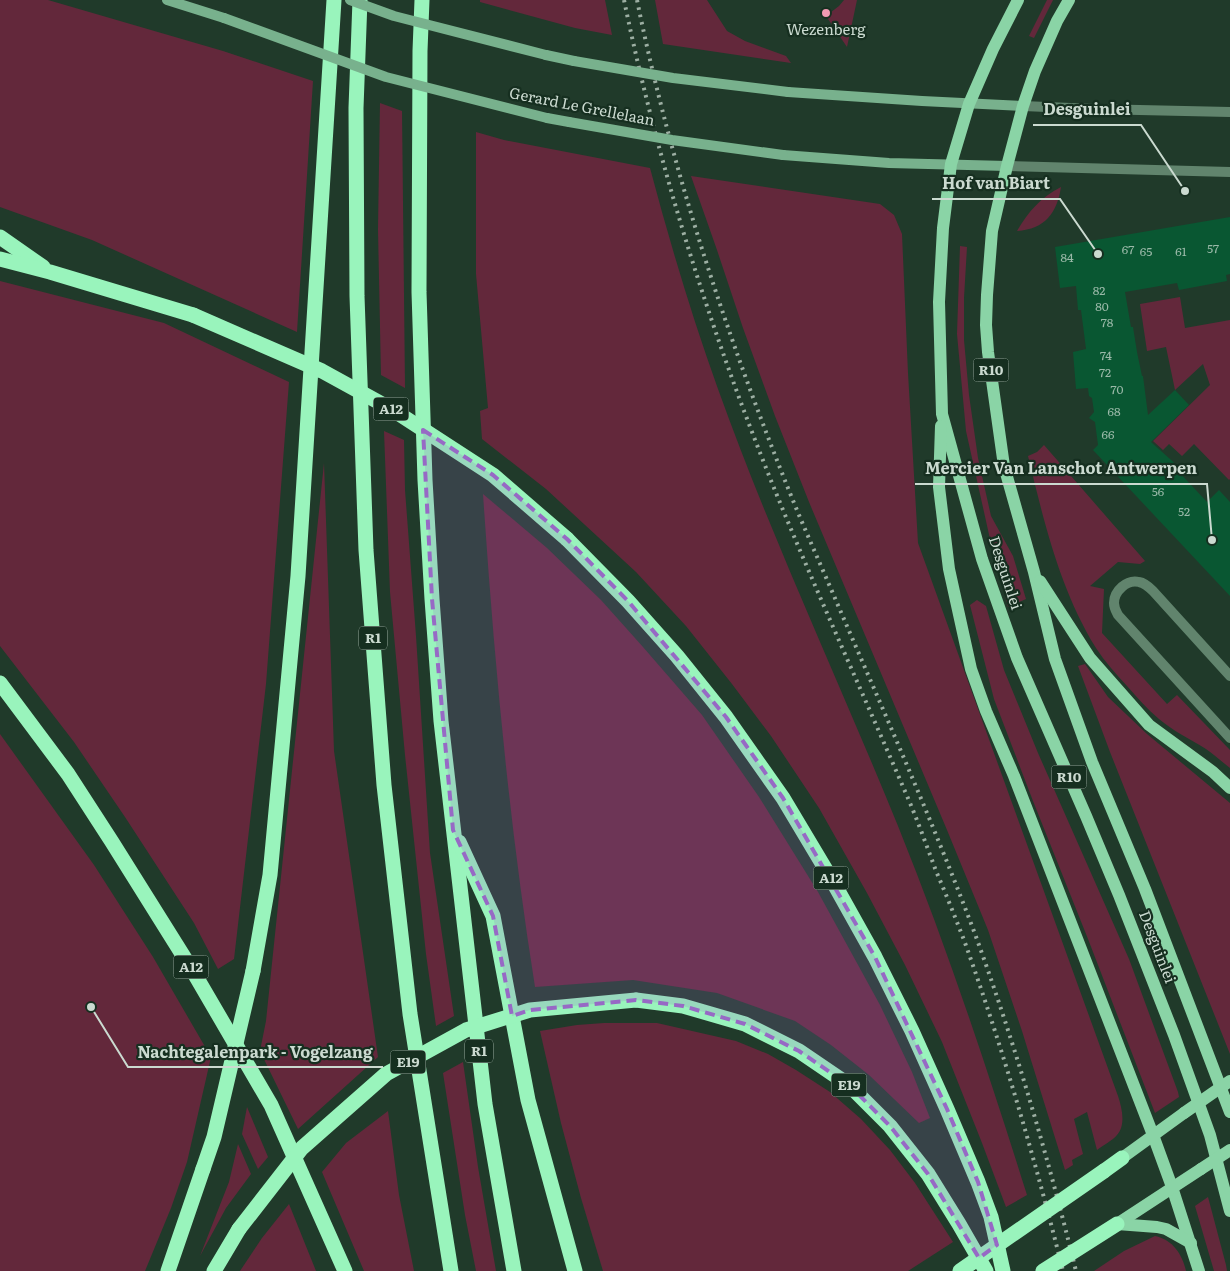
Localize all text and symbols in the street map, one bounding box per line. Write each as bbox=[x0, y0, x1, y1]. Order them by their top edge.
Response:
marker: Wezenberg bbox=[820, 7, 832, 19]
place label: Wezenberg bbox=[786, 17, 866, 40]
street label: Gerard Le Grellelaan bbox=[508, 80, 657, 131]
callout: Desguinlei bbox=[1033, 94, 1141, 125]
text: Desguinlei bbox=[1043, 96, 1131, 120]
callout: Hof van Biart bbox=[932, 168, 1060, 199]
text: Hof van Biart bbox=[942, 170, 1050, 194]
house number: 57 bbox=[1207, 239, 1219, 257]
house number: 67 bbox=[1122, 240, 1134, 258]
house number: 65 bbox=[1140, 242, 1152, 260]
house number: 61 bbox=[1175, 242, 1187, 260]
house number: 84 bbox=[1060, 248, 1074, 266]
house number: 82 bbox=[1093, 281, 1105, 299]
house number: 80 bbox=[1095, 297, 1109, 315]
house number: 78 bbox=[1101, 313, 1114, 331]
house number: 74 bbox=[1100, 346, 1112, 364]
road number: R10 bbox=[974, 358, 1008, 382]
house number: 72 bbox=[1099, 363, 1111, 381]
house number: 70 bbox=[1110, 380, 1124, 398]
road number: A12 bbox=[374, 398, 408, 420]
house number: 68 bbox=[1107, 402, 1121, 420]
house number: 66 bbox=[1102, 425, 1115, 443]
callout: Mercier Van Lanschot Antwerpen bbox=[915, 453, 1207, 484]
text: Mercier Van Lanschot Antwerpen bbox=[925, 455, 1197, 479]
house number: 56 bbox=[1152, 482, 1165, 500]
house number: 52 bbox=[1178, 502, 1190, 520]
street label: Desguinlei bbox=[984, 533, 1029, 612]
road number: R1 bbox=[359, 626, 387, 650]
road number: R10 bbox=[1052, 766, 1086, 789]
road number: A12 bbox=[814, 866, 848, 890]
street label: Desguinlei bbox=[1134, 907, 1183, 986]
road number: A12 bbox=[174, 956, 208, 979]
callout: Nachtegalenpark - Vogelzang bbox=[128, 1036, 383, 1067]
text: Nachtegalenpark - Vogelzang bbox=[137, 1039, 373, 1063]
road number: R1 bbox=[465, 1040, 493, 1062]
road number: E19 bbox=[390, 1050, 426, 1074]
road number: E19 bbox=[832, 1074, 866, 1096]

